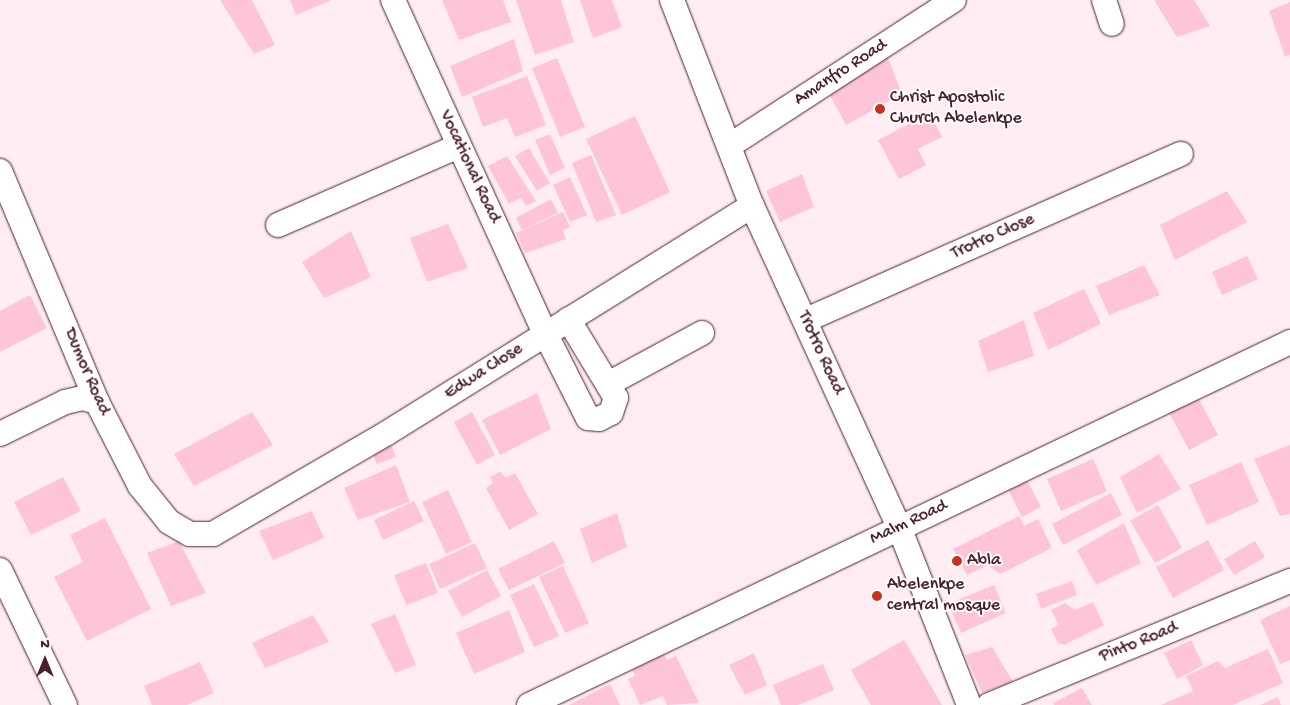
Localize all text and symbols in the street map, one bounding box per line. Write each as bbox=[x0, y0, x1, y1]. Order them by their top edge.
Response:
street label: Amanfro Road bbox=[790, 35, 892, 111]
place label: Christ Apostolic Church Abelenkpe bbox=[890, 88, 1022, 130]
marker: Christ Apostolic Church Abelenkpe bbox=[874, 103, 886, 115]
street label: Vocational Road bbox=[433, 107, 505, 227]
street label: Trotro Close bbox=[948, 209, 1038, 265]
street label: Trotro Road bbox=[792, 308, 848, 398]
street label: Dumor Road bbox=[58, 325, 114, 419]
street label: Edwa Close bbox=[441, 339, 527, 405]
street label: Malm Road bbox=[867, 496, 951, 550]
place label: Abla bbox=[967, 550, 1001, 572]
marker: Abla bbox=[951, 555, 963, 567]
place label: Abelenkpe central mosque bbox=[887, 575, 1000, 618]
marker: Abelenkpe central mosque bbox=[871, 590, 883, 602]
street label: Pinto Road bbox=[1097, 618, 1181, 668]
north arrow bbox=[20, 635, 70, 685]
text: N bbox=[40, 636, 50, 653]

